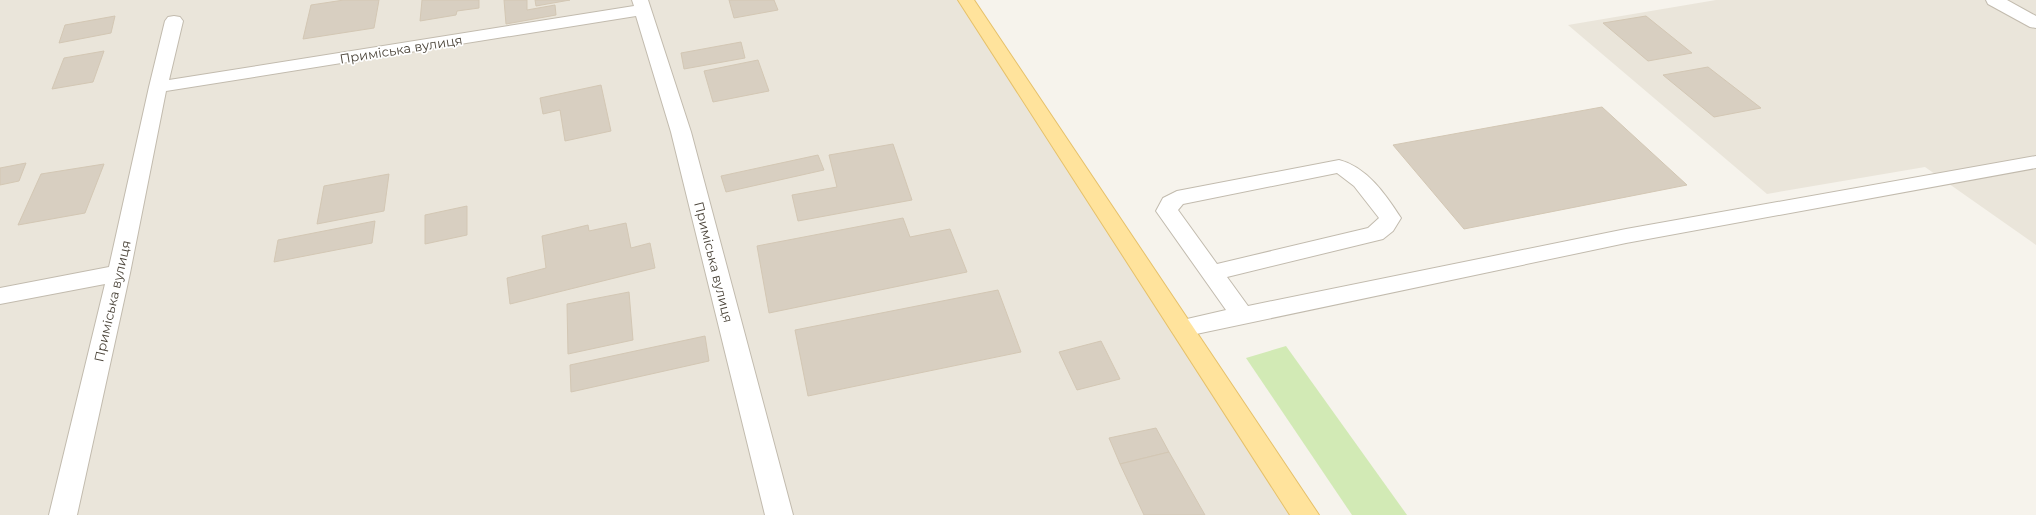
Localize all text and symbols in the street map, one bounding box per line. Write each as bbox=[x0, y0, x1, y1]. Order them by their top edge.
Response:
street label: Приміська вулиця bbox=[338, 31, 464, 67]
street label: Приміська вулиця bbox=[691, 200, 737, 324]
street label: Приміська вулиця bbox=[90, 239, 134, 363]

